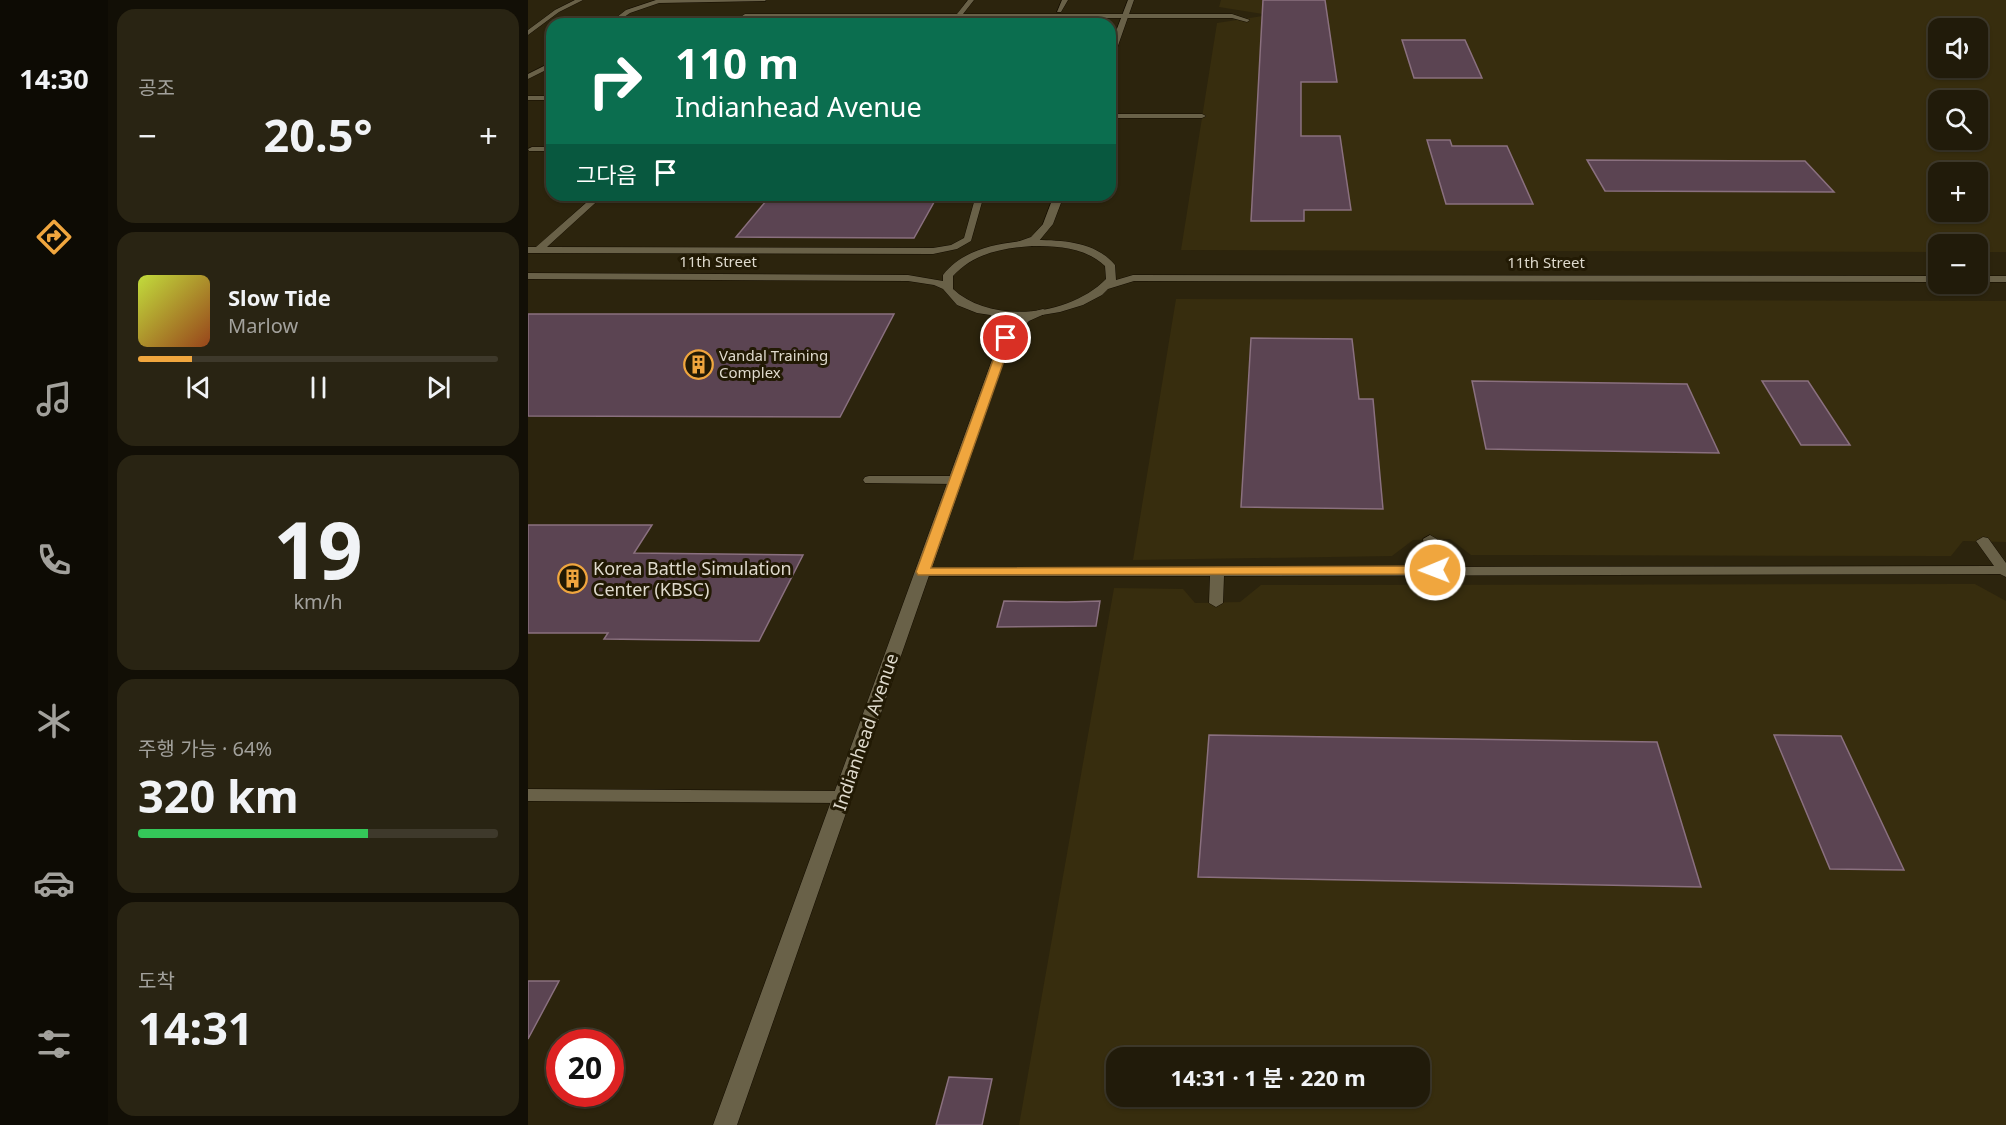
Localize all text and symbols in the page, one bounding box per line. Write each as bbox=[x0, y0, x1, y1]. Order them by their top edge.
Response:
map controls bbox=[1928, 18, 1988, 294]
button: sound bbox=[1928, 18, 1988, 78]
text: 110 m bbox=[675, 34, 799, 91]
icon: right bbox=[576, 42, 654, 120]
text: 14:30 bbox=[19, 60, 89, 97]
text: 공조 bbox=[138, 74, 175, 101]
text: Indianhead Avenue bbox=[675, 88, 922, 125]
button: search bbox=[1928, 90, 1988, 150]
text: 20.5° bbox=[264, 104, 372, 165]
text: − bbox=[138, 113, 157, 158]
text: + bbox=[479, 113, 498, 158]
icon: arrive bbox=[649, 156, 682, 189]
text: 그다음 bbox=[576, 159, 637, 189]
button: + bbox=[1928, 162, 1988, 222]
icon: directions bbox=[33, 216, 75, 258]
button: − bbox=[1928, 234, 1988, 294]
street label: 11th Street bbox=[679, 251, 757, 271]
street label: 11th Street bbox=[1507, 252, 1585, 272]
text: Slow Tide bbox=[228, 282, 331, 312]
text: Marlow bbox=[228, 312, 298, 339]
pin bbox=[980, 312, 1031, 363]
icon: arrive bbox=[989, 321, 1022, 354]
place label: Vandal Training Complex bbox=[719, 345, 828, 382]
building icon: Vandal Training Complex bbox=[682, 349, 714, 381]
icon: previous bbox=[182, 371, 215, 404]
icon: pause bbox=[302, 371, 335, 404]
icon: next bbox=[422, 371, 455, 404]
icon: music bbox=[33, 378, 75, 420]
text: 19 bbox=[273, 496, 363, 602]
position arrow bbox=[1403, 538, 1467, 602]
icon: phone bbox=[33, 539, 75, 581]
place label: Korea Battle Simulation Center (KBSC) bbox=[593, 556, 792, 601]
building icon: Korea Battle Simulation Center (KBSC) bbox=[556, 563, 588, 595]
text: km/h bbox=[293, 588, 343, 615]
street label: Indianhead Avenue bbox=[827, 650, 903, 813]
icon: climate bbox=[33, 700, 75, 742]
text: 주행 가능 · 64% bbox=[138, 735, 272, 762]
text: 320 km bbox=[138, 765, 299, 826]
icon: car bbox=[33, 862, 75, 904]
text: 도착 bbox=[138, 967, 175, 994]
text: 14:31 bbox=[138, 997, 254, 1058]
icon: filters bbox=[33, 1023, 75, 1065]
speed limit sign: 20 bbox=[546, 1029, 624, 1107]
text: 14:31 · 1 분 · 220 m bbox=[1170, 1062, 1366, 1092]

